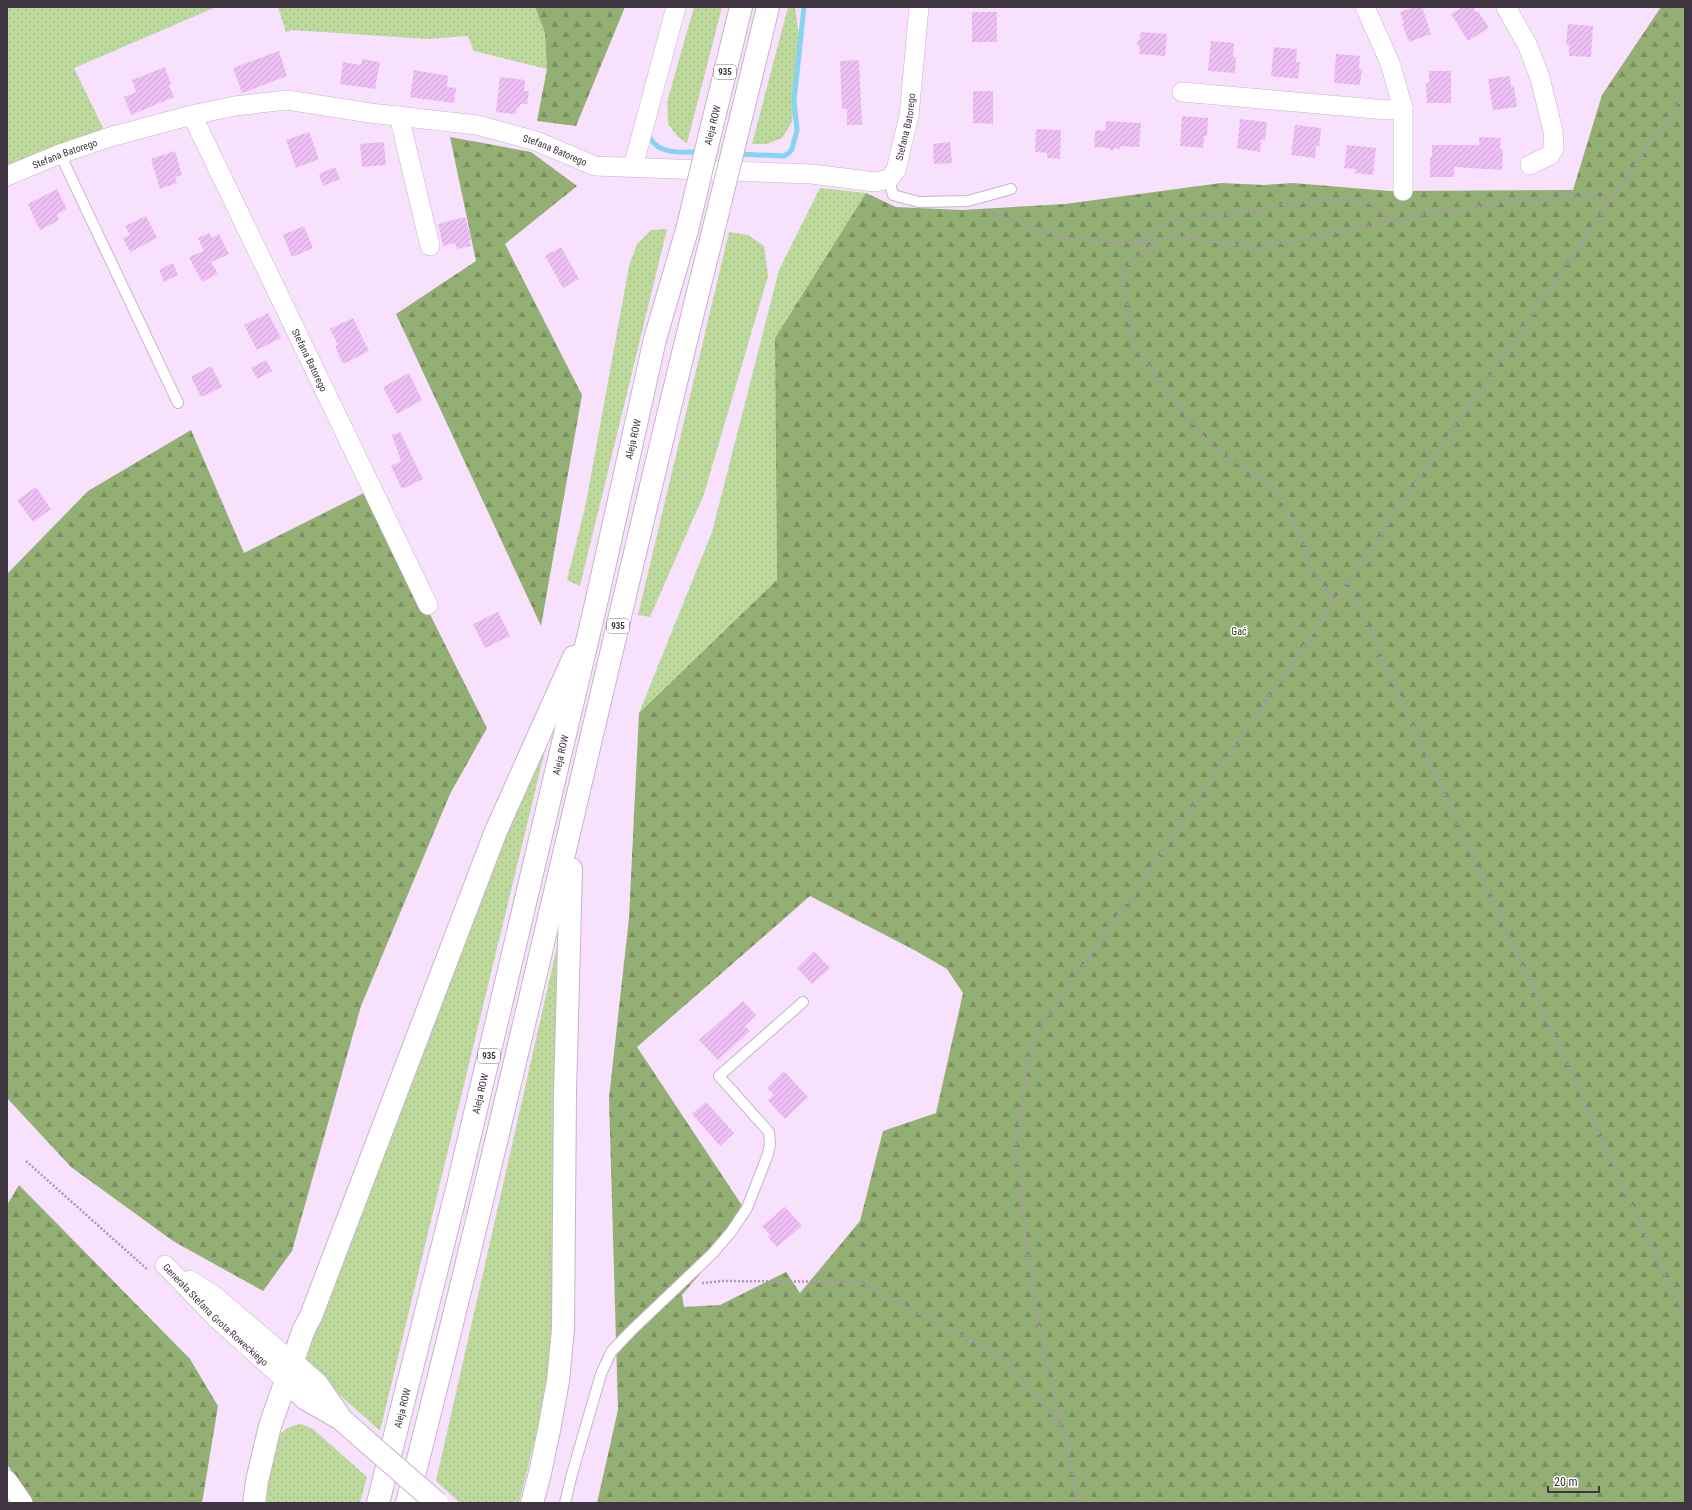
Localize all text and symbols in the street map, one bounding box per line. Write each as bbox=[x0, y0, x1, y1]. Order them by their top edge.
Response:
road number: 935 bbox=[714, 65, 736, 79]
street label: Stefana Batorego bbox=[894, 93, 917, 162]
street label: Aleja ROW bbox=[702, 104, 723, 146]
street label: Stefana Batorego bbox=[521, 133, 589, 168]
street label: Stefana Batorego bbox=[31, 137, 99, 171]
street label: Stefana Batorego bbox=[290, 327, 329, 394]
street label: Aleja ROW bbox=[623, 418, 643, 460]
road number: 935 bbox=[607, 619, 629, 633]
park label: Gać bbox=[1231, 626, 1247, 637]
street label: Aleja ROW bbox=[551, 733, 571, 776]
road number: 935 bbox=[478, 1049, 500, 1063]
street label: Aleja ROW bbox=[470, 1072, 490, 1115]
street label: Generała Stefana Grota-Roweckiego bbox=[161, 1262, 270, 1368]
street label: Aleja ROW bbox=[392, 1386, 413, 1429]
scale bar bbox=[1548, 1468, 1599, 1494]
text: 20 m bbox=[1554, 1475, 1578, 1489]

